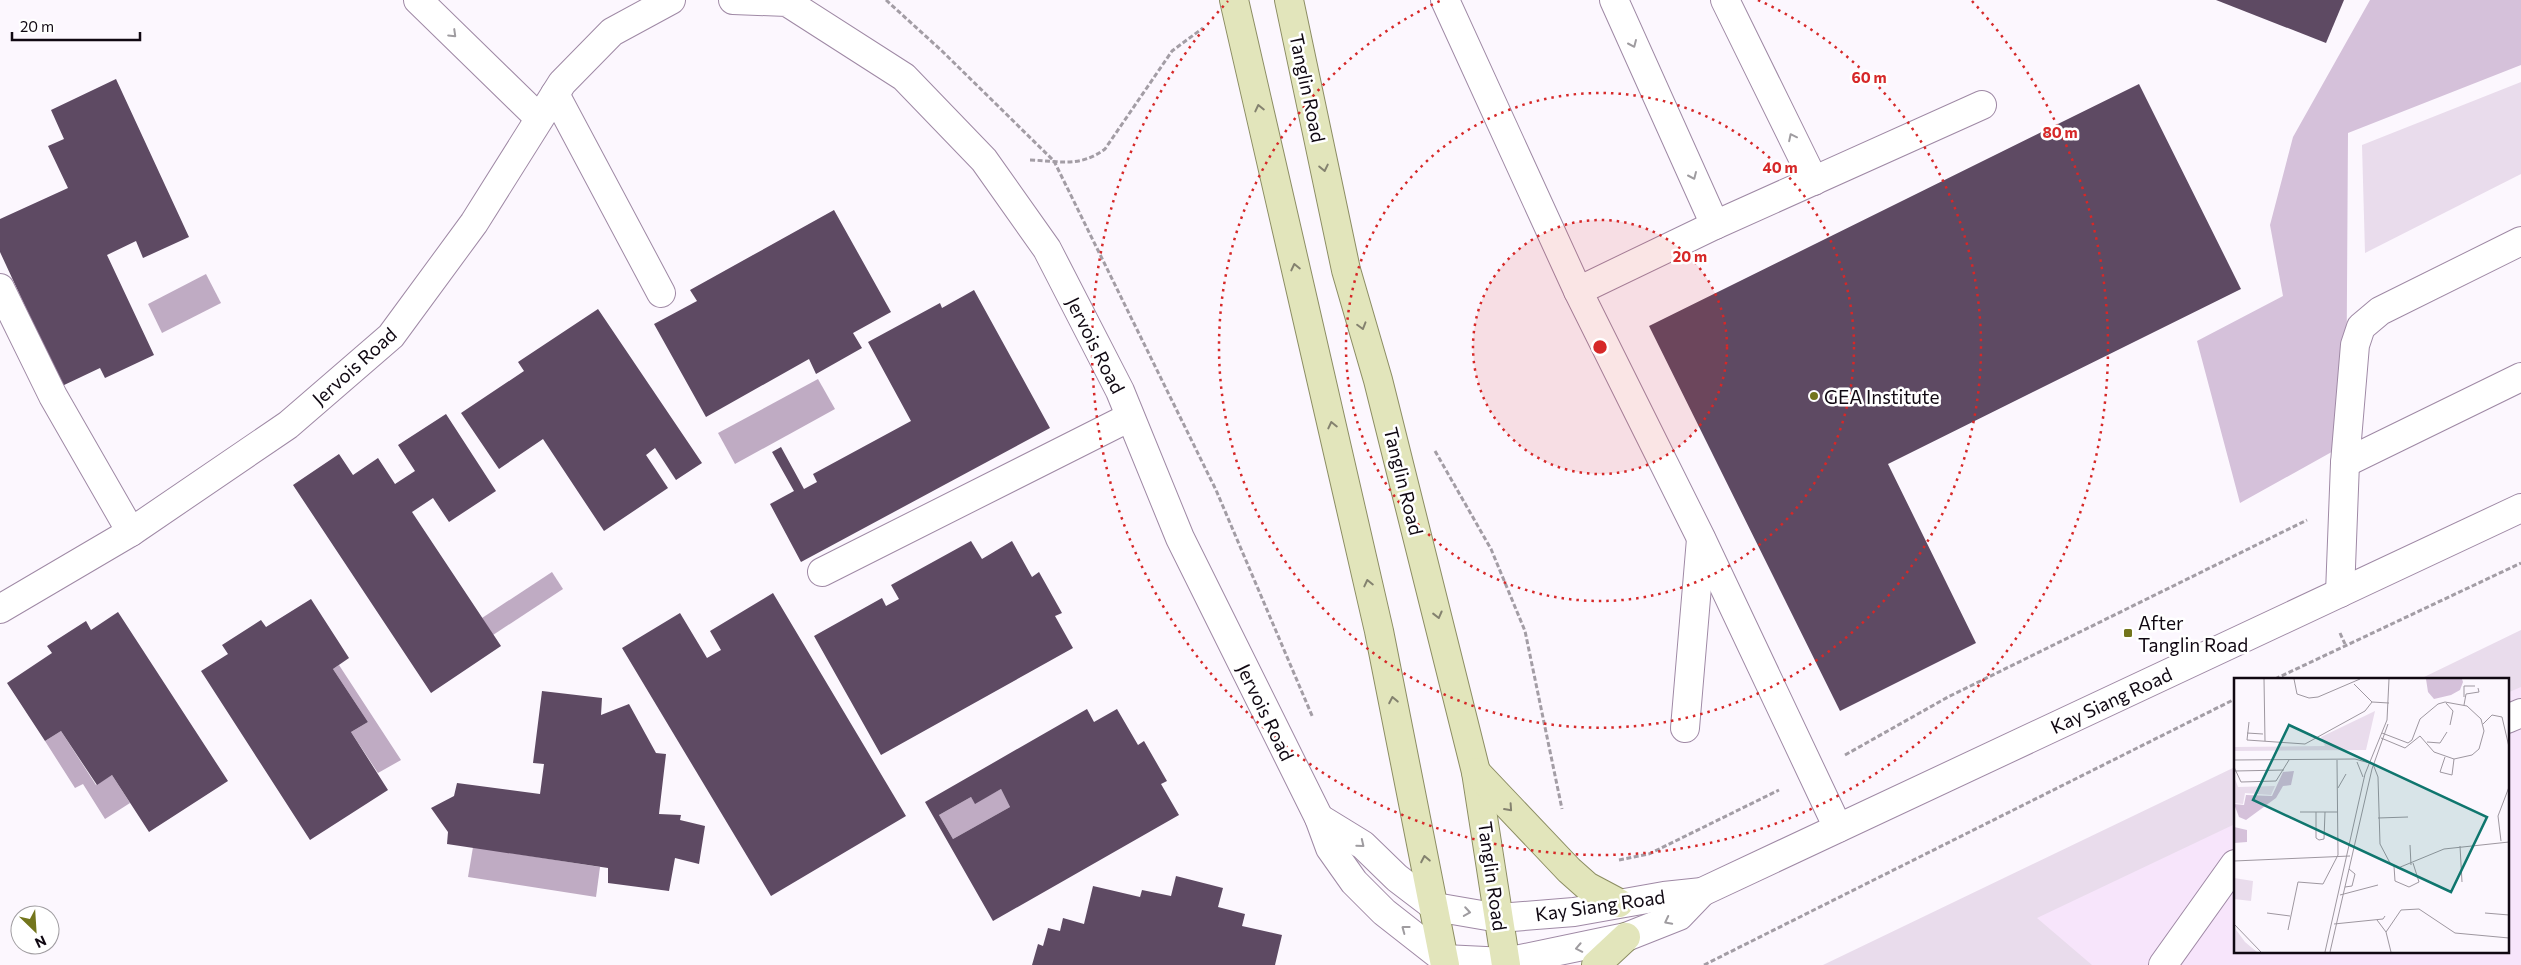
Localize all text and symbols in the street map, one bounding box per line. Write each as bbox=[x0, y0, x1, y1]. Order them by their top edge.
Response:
scale bar bbox=[12, 10, 140, 42]
text: 20 m bbox=[20, 17, 54, 35]
one-way arrow bbox=[448, 28, 457, 37]
street label: Tanglin Road bbox=[1285, 32, 1331, 144]
one-way arrow bbox=[1627, 39, 1637, 48]
text: 60 m bbox=[1851, 68, 1887, 86]
one-way arrow bbox=[1254, 104, 1265, 113]
text: 80 m bbox=[2042, 123, 2078, 141]
one-way arrow bbox=[1788, 133, 1799, 142]
text: 40 m bbox=[1762, 158, 1798, 176]
one-way arrow bbox=[1319, 163, 1329, 172]
one-way arrow bbox=[1686, 171, 1697, 180]
text: 20 m bbox=[1673, 247, 1707, 265]
one-way arrow bbox=[1291, 262, 1301, 271]
street label: Jervois Road bbox=[1062, 293, 1130, 397]
one-way arrow bbox=[1356, 321, 1366, 329]
street label: Jervois Road bbox=[307, 322, 401, 410]
centre of rings bbox=[1591, 338, 1609, 356]
place label: GEA Institute bbox=[1824, 385, 1940, 408]
marker: GEA Institute bbox=[1808, 390, 1820, 402]
one-way arrow bbox=[1327, 420, 1338, 429]
street label: Tanglin Road bbox=[1380, 425, 1428, 537]
one-way arrow bbox=[1363, 579, 1374, 588]
one-way arrow bbox=[1432, 611, 1443, 620]
place label: After Tanglin Road bbox=[2138, 611, 2248, 656]
marker: After Tanglin Road bbox=[2122, 627, 2134, 639]
street label: Jervois Road bbox=[1233, 660, 1299, 764]
street label: Kay Siang Road bbox=[2047, 662, 2175, 738]
inset map bbox=[2234, 678, 2508, 952]
one-way arrow bbox=[1388, 696, 1399, 705]
one-way arrow bbox=[1503, 803, 1512, 812]
street label: Tanglin Road bbox=[1474, 820, 1512, 932]
one-way arrow bbox=[1355, 838, 1364, 847]
one-way arrow bbox=[1420, 855, 1431, 864]
street label: Kay Siang Road bbox=[1533, 884, 1667, 926]
north arrow bbox=[10, 905, 60, 955]
one-way arrow bbox=[1463, 907, 1471, 917]
one-way arrow bbox=[1664, 915, 1673, 925]
one-way arrow bbox=[1401, 926, 1411, 935]
text: N bbox=[32, 932, 49, 952]
one-way arrow bbox=[1574, 943, 1583, 953]

